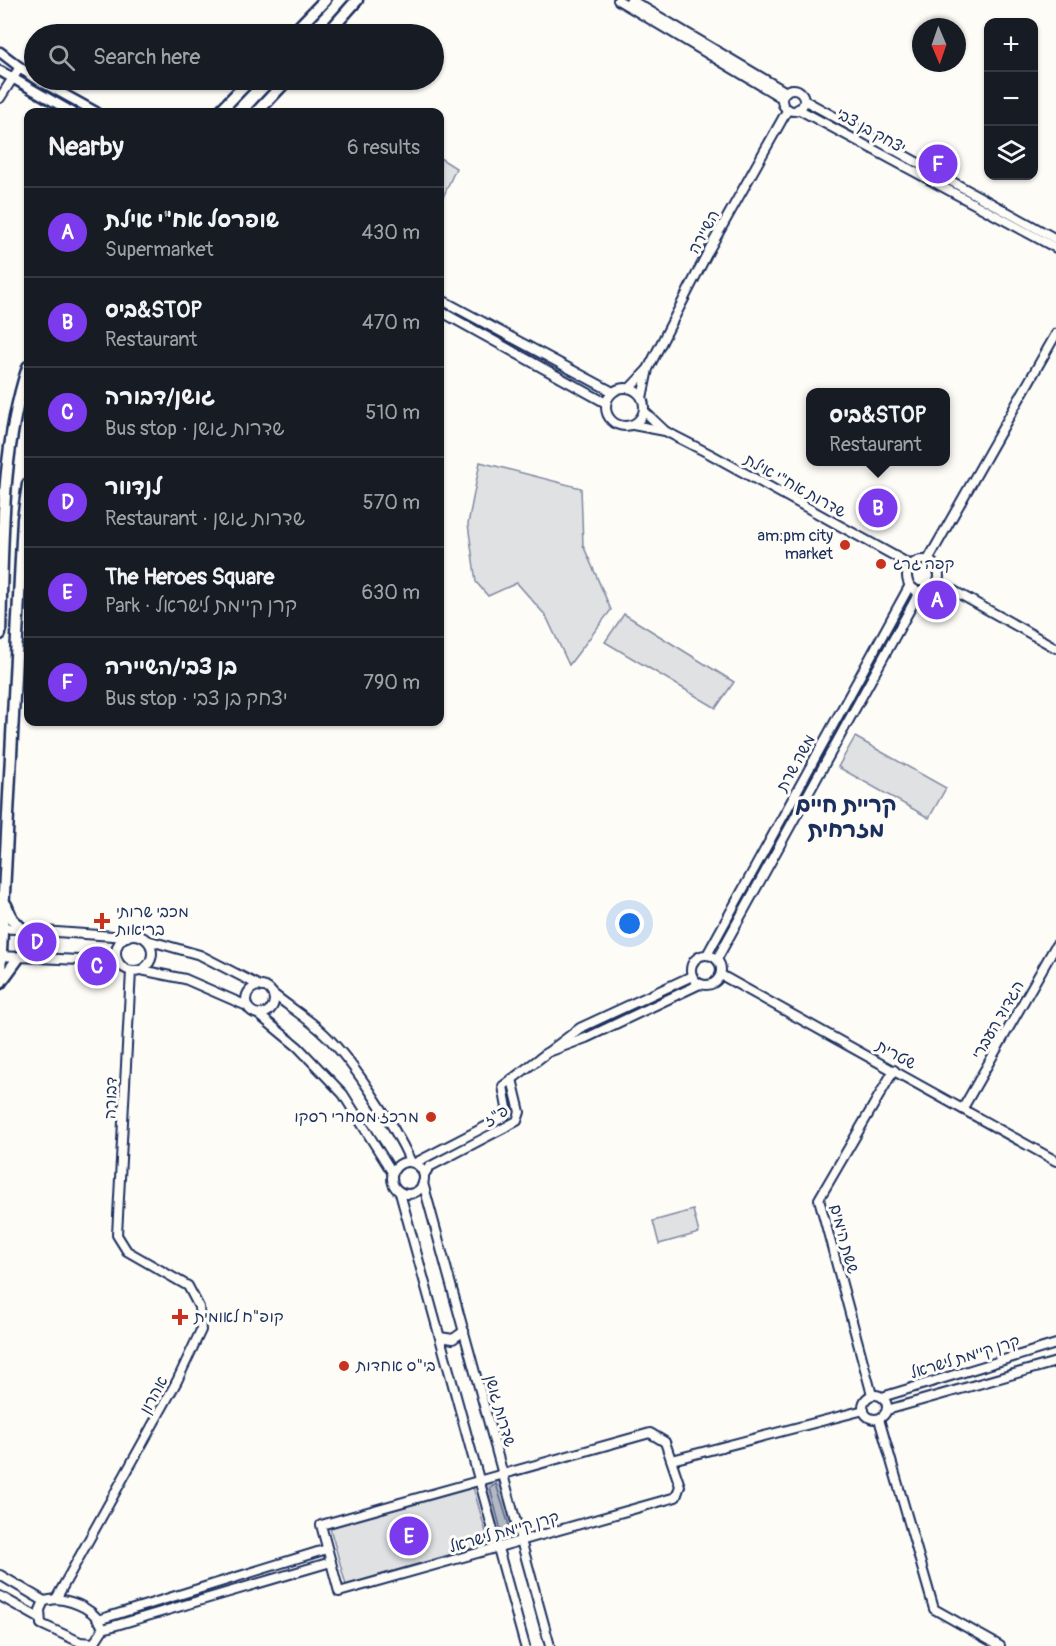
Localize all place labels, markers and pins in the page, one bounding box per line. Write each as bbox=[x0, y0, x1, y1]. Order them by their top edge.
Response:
pin: F bbox=[918, 142, 958, 186]
pin: B bbox=[858, 486, 898, 530]
place label: am:pm city market bbox=[758, 526, 834, 564]
marker: am:pm city market bbox=[838, 538, 852, 552]
place label: קפה גרג bbox=[893, 554, 955, 574]
marker: קפה גרג bbox=[874, 557, 888, 571]
pin: A bbox=[918, 578, 956, 622]
place label: מכבי שרותי בריאות bbox=[115, 902, 189, 940]
marker: מכבי שרותי בריאות bbox=[93, 912, 111, 930]
pin: D bbox=[18, 920, 57, 964]
pin: C bbox=[78, 944, 116, 988]
place label: מרכז מסחרי רסקו bbox=[294, 1107, 419, 1127]
marker: מרכז מסחרי רסקו bbox=[424, 1110, 438, 1124]
place label: קופ"ח לאומית bbox=[193, 1307, 284, 1327]
marker: קופ"ח לאומית bbox=[171, 1308, 189, 1326]
place label: בי"ס אחדות bbox=[355, 1356, 436, 1376]
marker: בי"ס אחדות bbox=[337, 1359, 351, 1373]
pin: E bbox=[390, 1514, 428, 1558]

